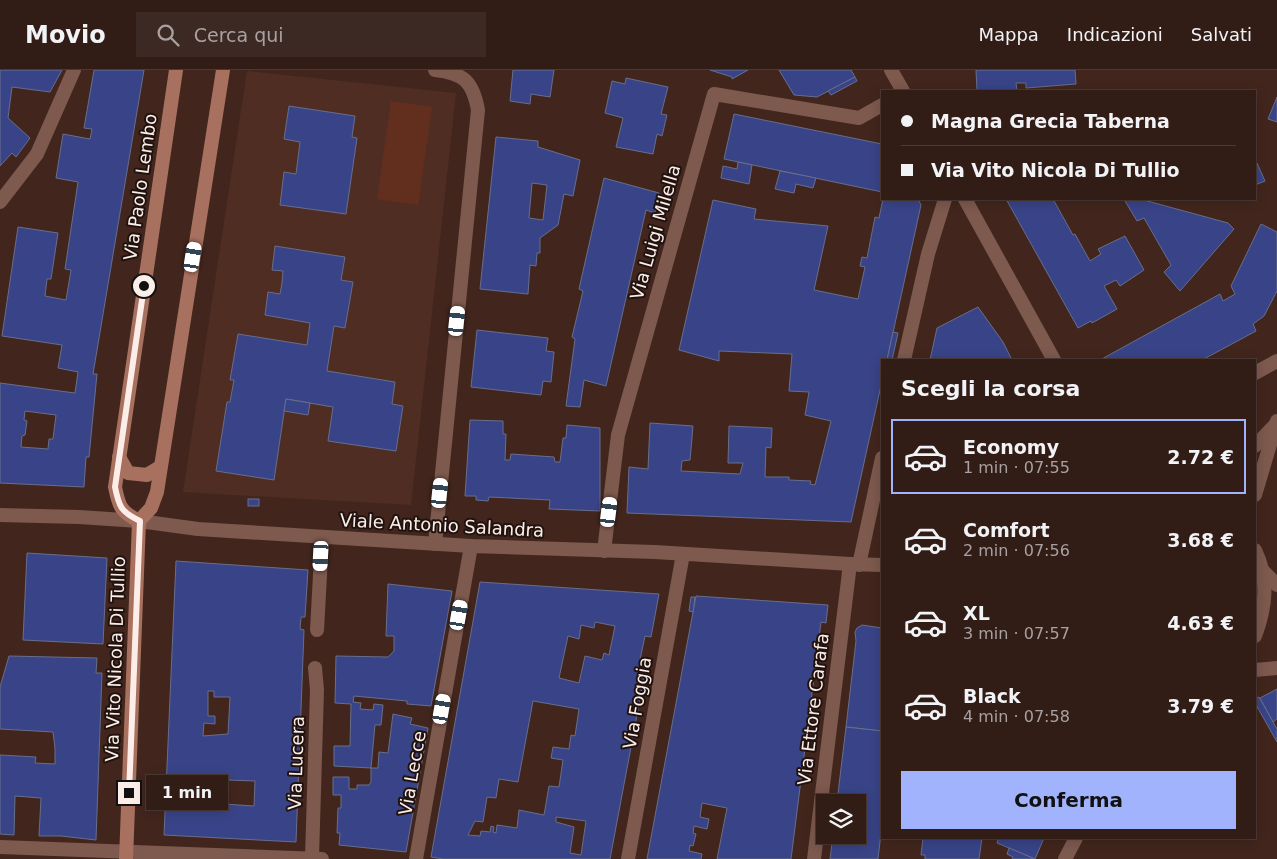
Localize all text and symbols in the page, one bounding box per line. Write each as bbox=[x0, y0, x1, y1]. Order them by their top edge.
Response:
search box bbox=[136, 12, 486, 57]
text: Movio bbox=[25, 21, 106, 49]
icon: search bbox=[154, 21, 182, 49]
text: Cerca qui bbox=[194, 24, 284, 46]
text: Mappa bbox=[978, 24, 1039, 45]
text: Indicazioni bbox=[1067, 24, 1163, 45]
text: Salvati bbox=[1191, 24, 1252, 45]
text: Magna Grecia Taberna bbox=[931, 110, 1170, 132]
street label: Via Paolo Lembo bbox=[119, 112, 161, 262]
text: Via Vito Nicola Di Tullio bbox=[931, 159, 1180, 181]
street label: Via Luigi Milella bbox=[626, 162, 684, 302]
car bbox=[183, 241, 202, 273]
route start bbox=[133, 275, 155, 297]
car bbox=[447, 305, 466, 337]
text: Scegli la corsa bbox=[901, 376, 1080, 401]
icon: car bbox=[903, 434, 948, 479]
text: Economy bbox=[963, 436, 1059, 458]
text: 2.72 € bbox=[1167, 446, 1234, 468]
text: 1 min · 07:55 bbox=[963, 458, 1070, 477]
car bbox=[430, 477, 449, 509]
car bbox=[599, 496, 618, 528]
street label: Viale Antonio Salandra bbox=[339, 509, 545, 541]
icon: car bbox=[903, 517, 948, 562]
text: Comfort bbox=[963, 519, 1050, 541]
text: 3.68 € bbox=[1167, 529, 1234, 551]
car bbox=[312, 541, 329, 571]
text: 2 min · 07:56 bbox=[963, 541, 1070, 560]
street label: Via Vito Nicola Di Tullio bbox=[101, 556, 129, 762]
car bbox=[449, 599, 468, 631]
icon: car bbox=[903, 600, 948, 645]
text: XL bbox=[963, 602, 990, 624]
text: 4.63 € bbox=[1167, 612, 1234, 634]
text: 3 min · 07:57 bbox=[963, 624, 1070, 643]
street label: Via Ettore Carafa bbox=[793, 632, 833, 786]
street label: Via Foggia bbox=[619, 655, 655, 751]
icon: car bbox=[903, 683, 948, 728]
text: Black bbox=[963, 685, 1021, 707]
car bbox=[432, 693, 451, 725]
text: 3.79 € bbox=[1167, 695, 1234, 717]
text: 4 min · 07:58 bbox=[963, 707, 1070, 726]
street label: Via Lucera bbox=[284, 716, 308, 810]
street label: Via Lecce bbox=[394, 729, 430, 817]
button: Conferma bbox=[901, 771, 1236, 829]
callout: 1 min bbox=[146, 776, 229, 810]
route end bbox=[118, 782, 140, 804]
text: 1 min bbox=[162, 783, 212, 802]
map controls bbox=[816, 794, 866, 844]
button: layers bbox=[816, 794, 866, 844]

